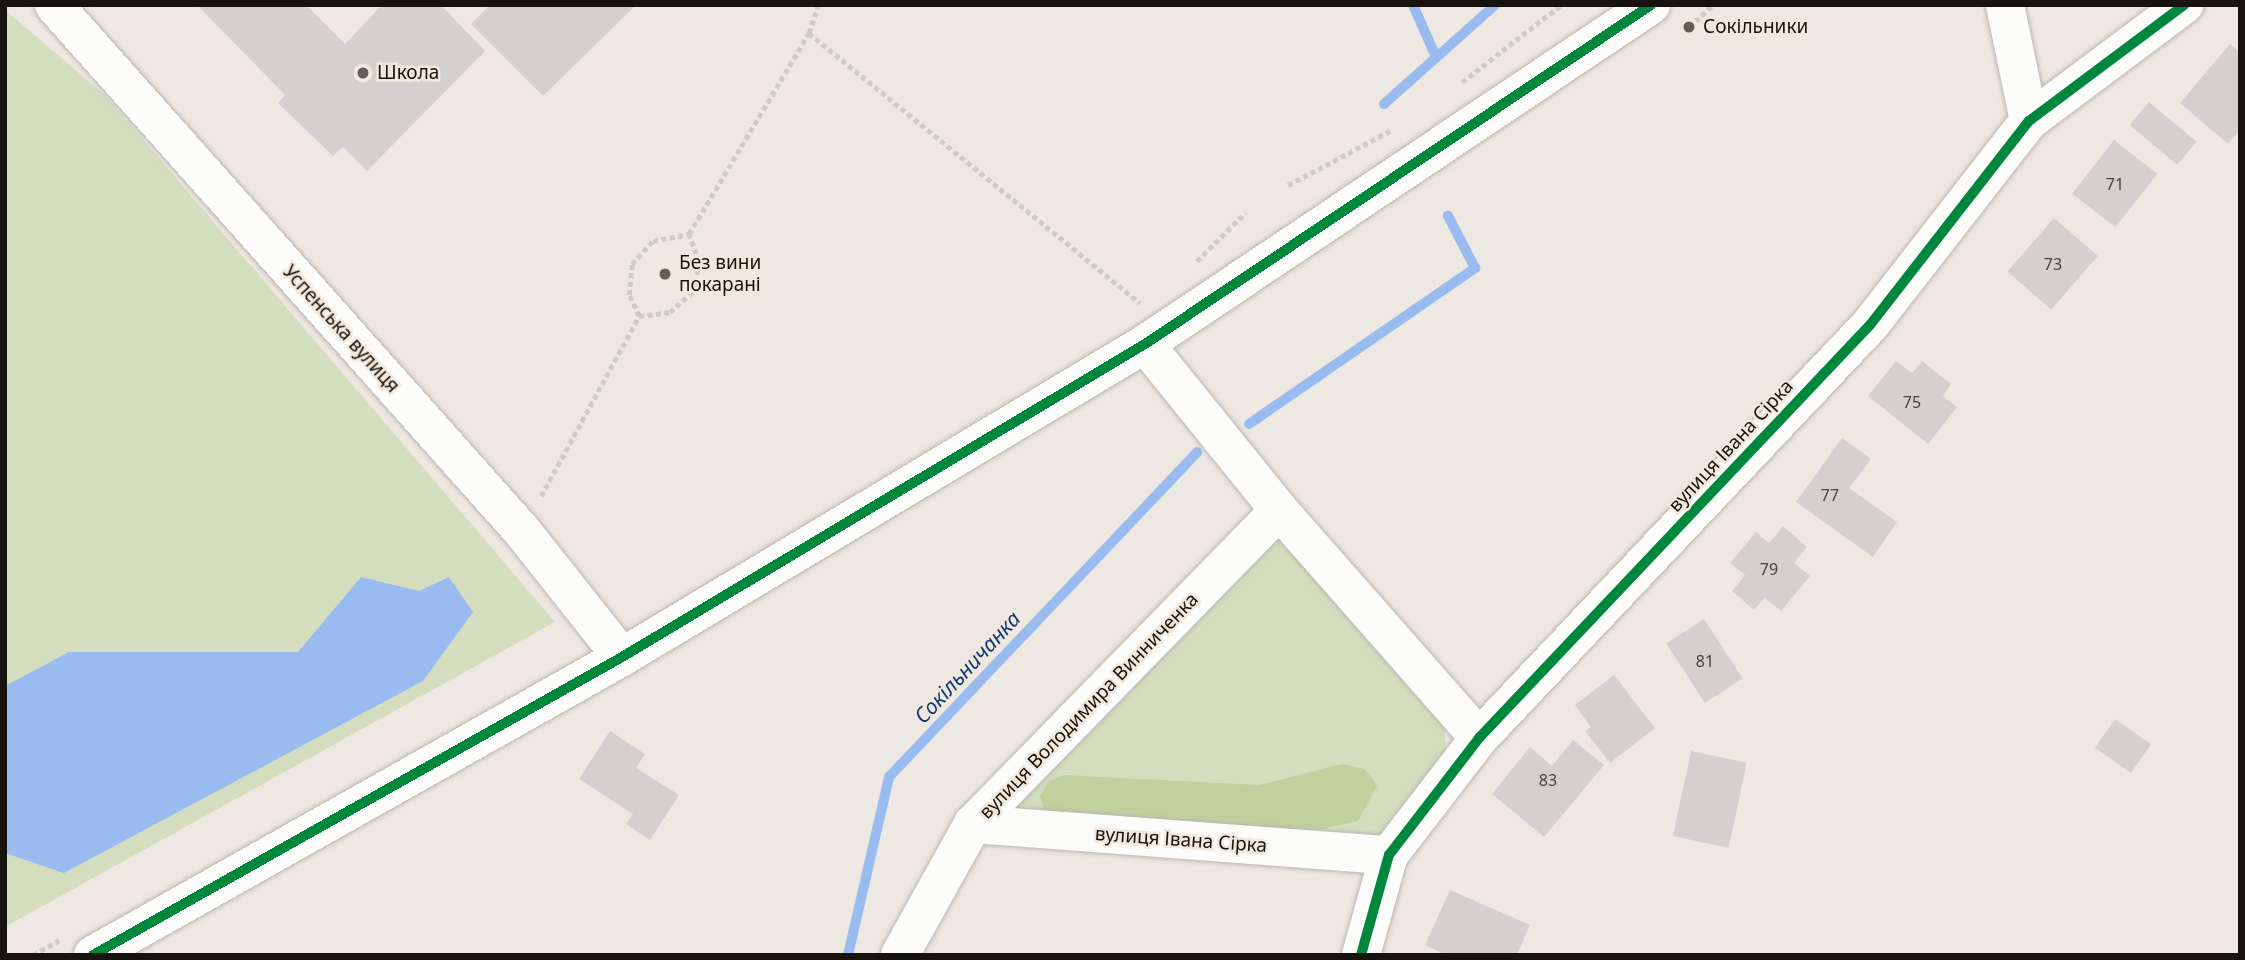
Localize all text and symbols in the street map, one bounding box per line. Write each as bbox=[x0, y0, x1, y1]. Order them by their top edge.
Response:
place label: Сокільники bbox=[1703, 16, 1808, 38]
marker: Сокільники bbox=[1681, 19, 1697, 35]
place label: Школа bbox=[377, 62, 439, 84]
marker: Школа bbox=[355, 65, 371, 81]
house number: 71 bbox=[2106, 174, 2124, 194]
place label: Без вини покарані bbox=[679, 252, 761, 296]
house number: 73 bbox=[2044, 254, 2062, 274]
street label: Успенська вулиця bbox=[278, 261, 404, 397]
marker: Без вини покарані bbox=[657, 266, 673, 282]
street label: вулиця Івана Сірка bbox=[1664, 375, 1798, 517]
house number: 75 bbox=[1903, 392, 1921, 412]
house number: 77 bbox=[1821, 485, 1839, 505]
house number: 79 bbox=[1760, 559, 1778, 579]
street label: вулиця Володимира Винниченка bbox=[975, 588, 1203, 824]
water label: Сокільничанка bbox=[909, 606, 1025, 728]
house number: 81 bbox=[1696, 651, 1714, 671]
house number: 83 bbox=[1539, 770, 1557, 790]
street label: вулиця Івана Сірка bbox=[1094, 823, 1268, 857]

